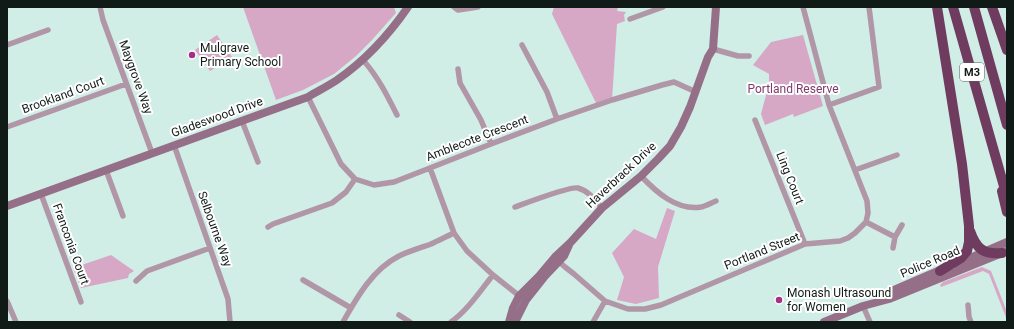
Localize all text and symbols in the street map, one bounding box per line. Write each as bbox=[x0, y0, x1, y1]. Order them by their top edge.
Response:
street label: Maygrove Way bbox=[116, 38, 156, 116]
place label: Mulgrave Primary School bbox=[200, 41, 281, 69]
marker: Mulgrave Primary School bbox=[187, 50, 197, 60]
road number: M3 bbox=[960, 63, 984, 81]
street label: Brookland Court bbox=[20, 74, 106, 116]
park label: Portland Reserve bbox=[747, 82, 839, 96]
street label: Gladeswood Drive bbox=[169, 94, 265, 140]
street label: Amblecote Crescent bbox=[424, 112, 530, 164]
street label: Haverbrack Drive bbox=[583, 139, 659, 211]
street label: Ling Court bbox=[773, 150, 807, 206]
street label: Selbourne Way bbox=[195, 189, 235, 269]
street label: Franconia Court bbox=[50, 202, 92, 286]
street label: Portland Street bbox=[722, 229, 802, 272]
street label: Police Road bbox=[898, 243, 962, 281]
place label: Monash Ultrasound for Women bbox=[787, 286, 891, 314]
marker: Monash Ultrasound for Women bbox=[774, 295, 784, 305]

